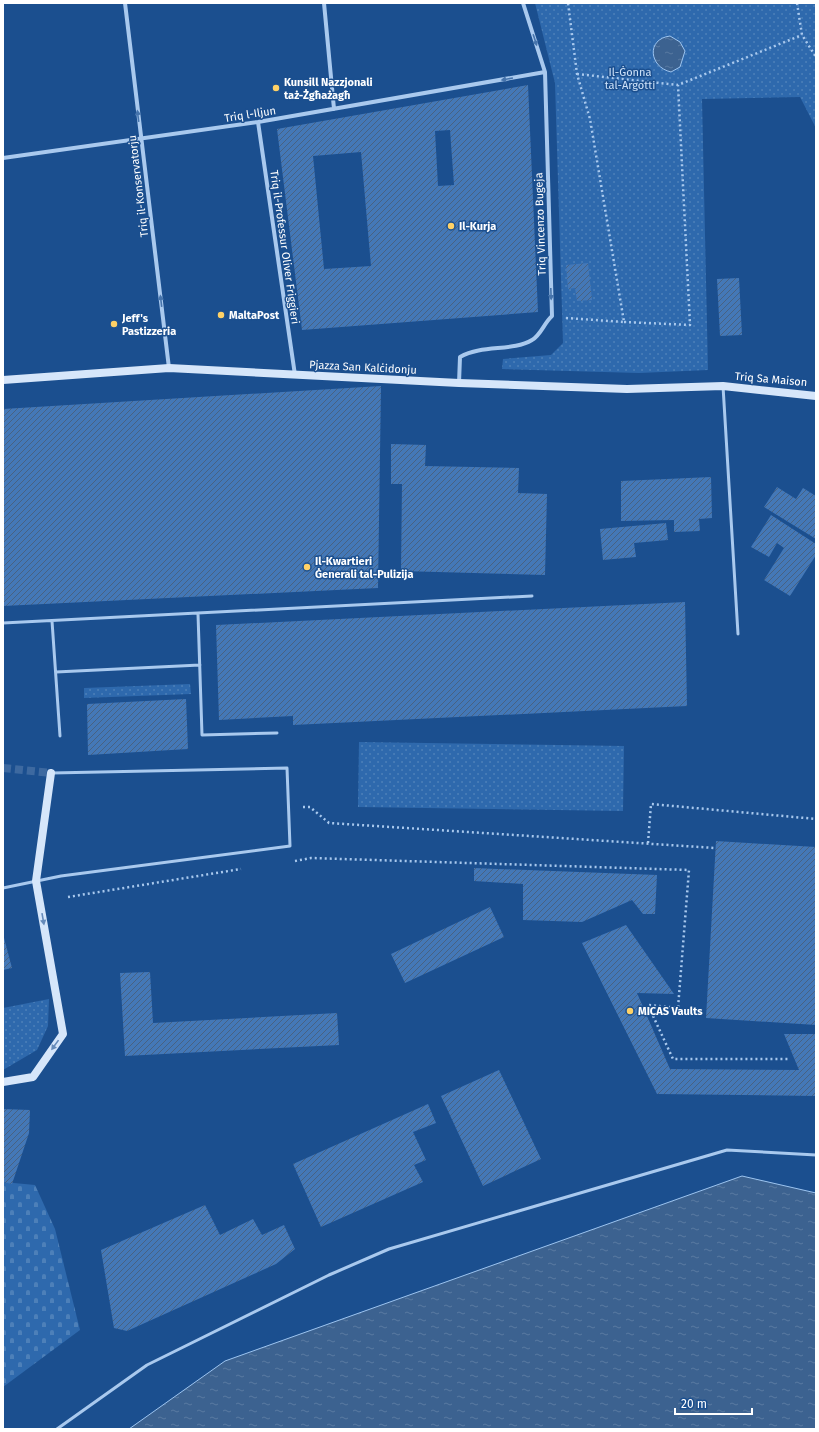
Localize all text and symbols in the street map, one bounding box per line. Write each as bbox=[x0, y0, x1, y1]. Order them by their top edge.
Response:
one-way arrow bbox=[532, 34, 538, 46]
park label: Il-Ġonna tal-Argotti bbox=[605, 65, 655, 92]
place label: Kunsill Nazzjonali taż-Żgħażagħ bbox=[284, 76, 373, 102]
one-way arrow bbox=[501, 76, 513, 82]
marker: Kunsill Nazzjonali taż-Żgħażagħ bbox=[271, 83, 281, 93]
street label: Triq l-Iljun bbox=[223, 104, 277, 125]
one-way arrow bbox=[135, 110, 141, 123]
street label: Triq il-Konservatorju bbox=[126, 134, 151, 238]
street label: Triq il-Professur Oliver Friggieri bbox=[267, 169, 302, 325]
street label: Triq Vincenzo Bugeja bbox=[532, 172, 549, 276]
place label: Il-Kurja bbox=[459, 220, 496, 233]
marker: Il-Kurja bbox=[446, 221, 456, 231]
one-way arrow bbox=[548, 288, 554, 301]
one-way arrow bbox=[158, 295, 164, 307]
place label: MaltaPost bbox=[229, 309, 280, 322]
marker: MaltaPost bbox=[216, 310, 226, 320]
place label: Jeff's Pastizzeria bbox=[121, 312, 176, 338]
marker: Jeff's Pastizzeria bbox=[109, 319, 119, 329]
street label: Pjazza San Kalċidonju bbox=[309, 358, 417, 377]
street label: Triq Sa Maison bbox=[734, 370, 808, 389]
place label: Il-Kwartieri Ġenerali tal-Pulizija bbox=[315, 555, 413, 581]
marker: Il-Kwartieri Ġenerali tal-Pulizija bbox=[302, 562, 312, 572]
one-way arrow bbox=[40, 913, 46, 926]
place label: MICAS Vaults bbox=[638, 1005, 703, 1018]
marker: MICAS Vaults bbox=[625, 1006, 635, 1016]
one-way arrow bbox=[51, 1040, 59, 1050]
scale bar bbox=[675, 1390, 752, 1416]
text: 20 m bbox=[681, 1397, 707, 1411]

